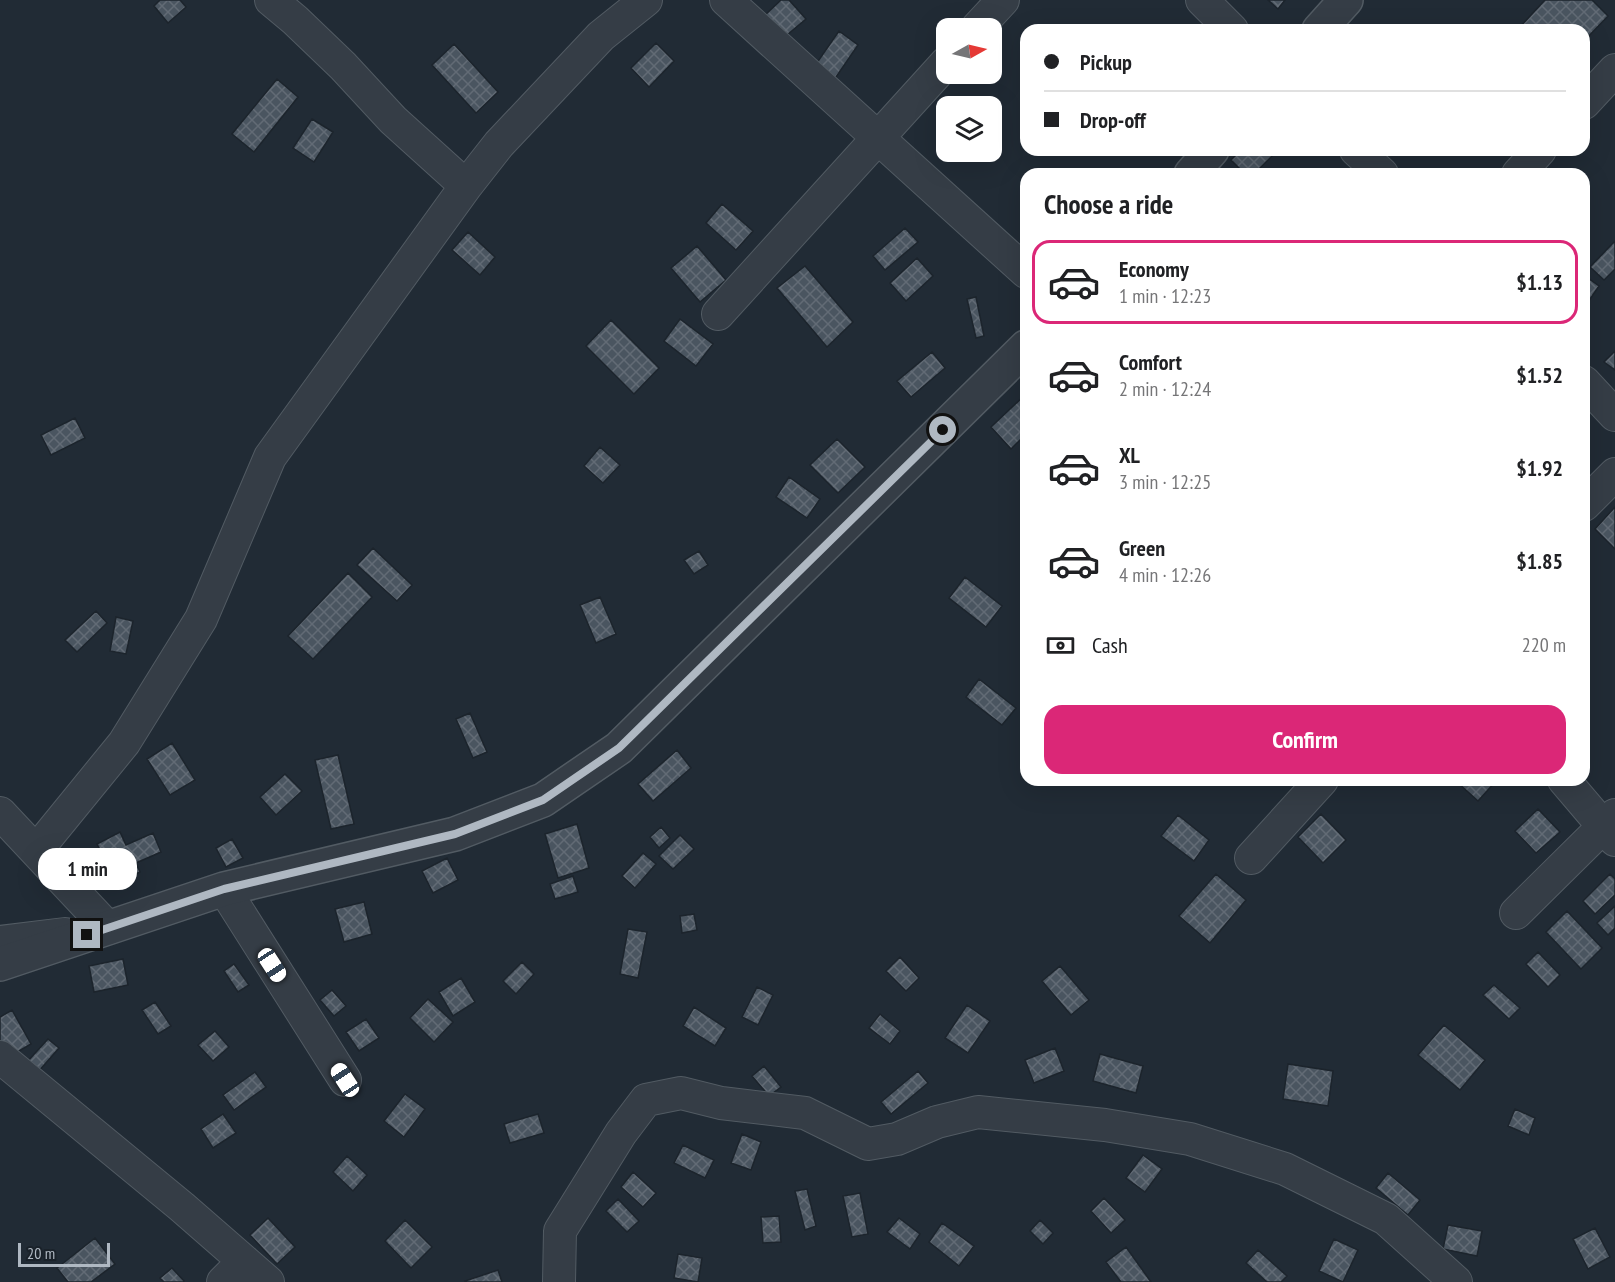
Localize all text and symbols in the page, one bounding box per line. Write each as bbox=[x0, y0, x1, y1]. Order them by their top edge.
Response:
north arrow bbox=[936, 18, 1002, 84]
map controls bbox=[936, 18, 1002, 162]
text: Pickup bbox=[1080, 48, 1132, 76]
button: layers bbox=[936, 96, 1002, 162]
text: Drop-off bbox=[1080, 106, 1146, 134]
text: Choose a ride bbox=[1044, 187, 1173, 221]
icon: car bbox=[1047, 255, 1101, 309]
text: Economy bbox=[1119, 255, 1189, 283]
text: $1.13 bbox=[1516, 268, 1563, 296]
text: 1 min · 12:23 bbox=[1119, 283, 1211, 309]
icon: car bbox=[1047, 348, 1101, 402]
text: Comfort bbox=[1119, 348, 1182, 376]
text: $1.52 bbox=[1516, 361, 1563, 389]
text: 2 min · 12:24 bbox=[1119, 376, 1211, 402]
route start bbox=[929, 416, 956, 443]
icon: car bbox=[1047, 441, 1101, 495]
text: XL bbox=[1119, 441, 1140, 469]
text: $1.92 bbox=[1516, 454, 1563, 482]
text: 3 min · 12:25 bbox=[1119, 469, 1211, 495]
icon: car bbox=[1047, 534, 1101, 588]
text: Green bbox=[1119, 534, 1165, 562]
text: $1.85 bbox=[1516, 547, 1563, 575]
text: 4 min · 12:26 bbox=[1119, 562, 1211, 588]
icon: cash bbox=[1044, 629, 1077, 662]
text: Cash bbox=[1092, 631, 1128, 659]
text: 220 m bbox=[1522, 632, 1566, 658]
button: Confirm bbox=[1044, 705, 1566, 774]
callout: 1 min bbox=[38, 848, 136, 890]
text: 1 min bbox=[67, 856, 108, 882]
route end bbox=[73, 921, 100, 948]
car bbox=[255, 945, 289, 985]
car bbox=[328, 1060, 362, 1100]
scale bar bbox=[18, 1240, 110, 1268]
text: 20 m bbox=[27, 1243, 55, 1263]

